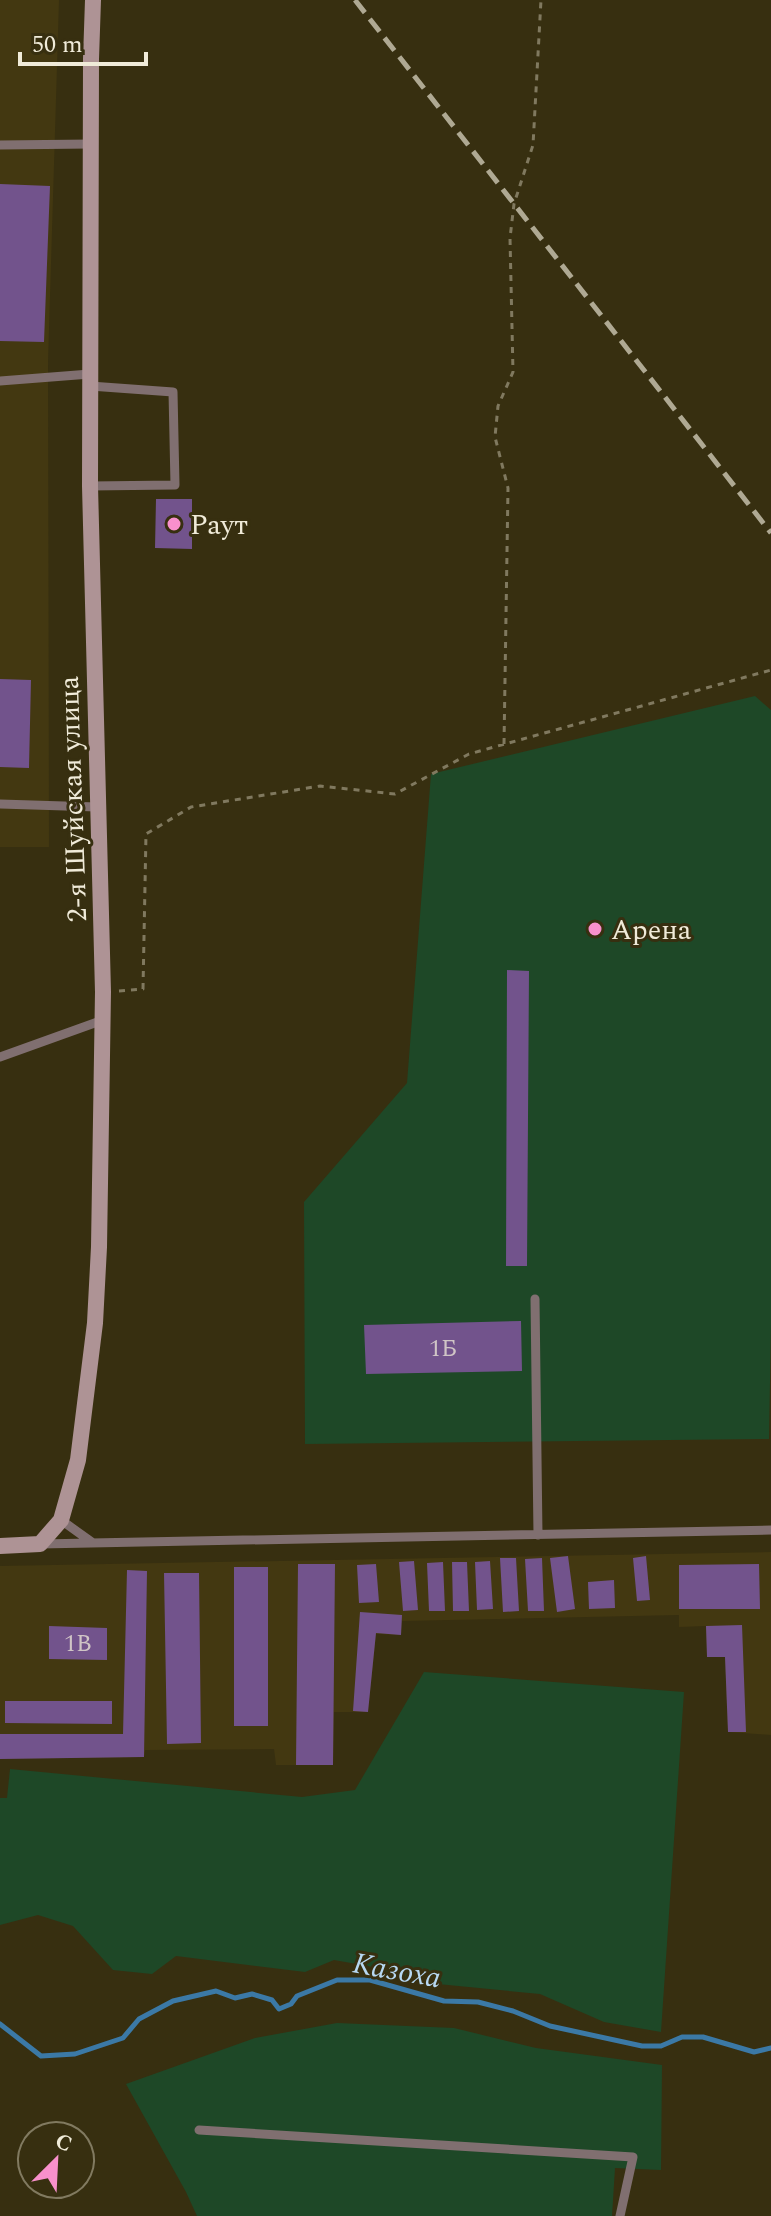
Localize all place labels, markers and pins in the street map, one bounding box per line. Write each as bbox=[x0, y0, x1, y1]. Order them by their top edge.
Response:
place label: Раут bbox=[190, 504, 248, 547]
marker: Раут bbox=[165, 515, 183, 533]
place label: Арена bbox=[611, 909, 692, 952]
marker: Арена bbox=[586, 920, 604, 938]

